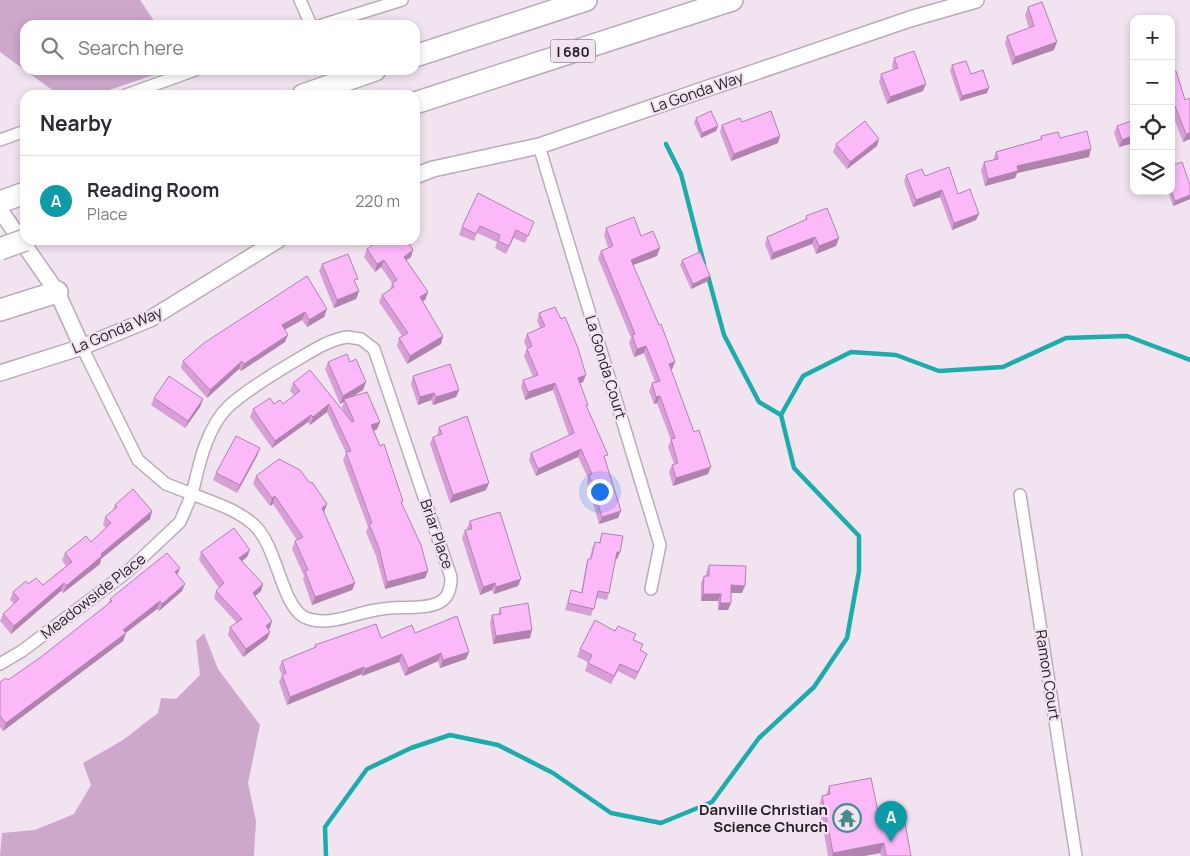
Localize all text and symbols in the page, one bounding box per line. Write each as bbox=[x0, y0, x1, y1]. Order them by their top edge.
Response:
map controls bbox=[1130, 15, 1175, 195]
button: + bbox=[1130, 15, 1175, 60]
search box bbox=[20, 20, 420, 75]
icon: search bbox=[38, 34, 66, 62]
text: Search here bbox=[78, 35, 184, 61]
road number: I 680 bbox=[550, 40, 596, 62]
button: − bbox=[1130, 60, 1175, 105]
street label: La Gonda Way bbox=[648, 66, 746, 118]
button: locate bbox=[1130, 105, 1175, 150]
text: Nearby bbox=[40, 109, 112, 137]
button: layers bbox=[1130, 150, 1175, 195]
text: Reading Room bbox=[87, 177, 219, 203]
text: A bbox=[51, 190, 61, 212]
text: 220 m bbox=[355, 190, 400, 212]
text: Place bbox=[87, 203, 127, 225]
street label: La Gonda Way bbox=[68, 301, 166, 359]
street label: La Gonda Court bbox=[580, 313, 632, 421]
your location bbox=[587, 479, 613, 505]
street label: Briar Place bbox=[415, 496, 459, 572]
street label: Meadowside Place bbox=[36, 548, 150, 644]
street label: Ramon Court bbox=[1030, 628, 1066, 722]
place label: Danville Christian Science Church bbox=[699, 799, 828, 837]
pin: A bbox=[875, 801, 907, 842]
temple icon: Danville Christian Science Church bbox=[832, 803, 862, 833]

